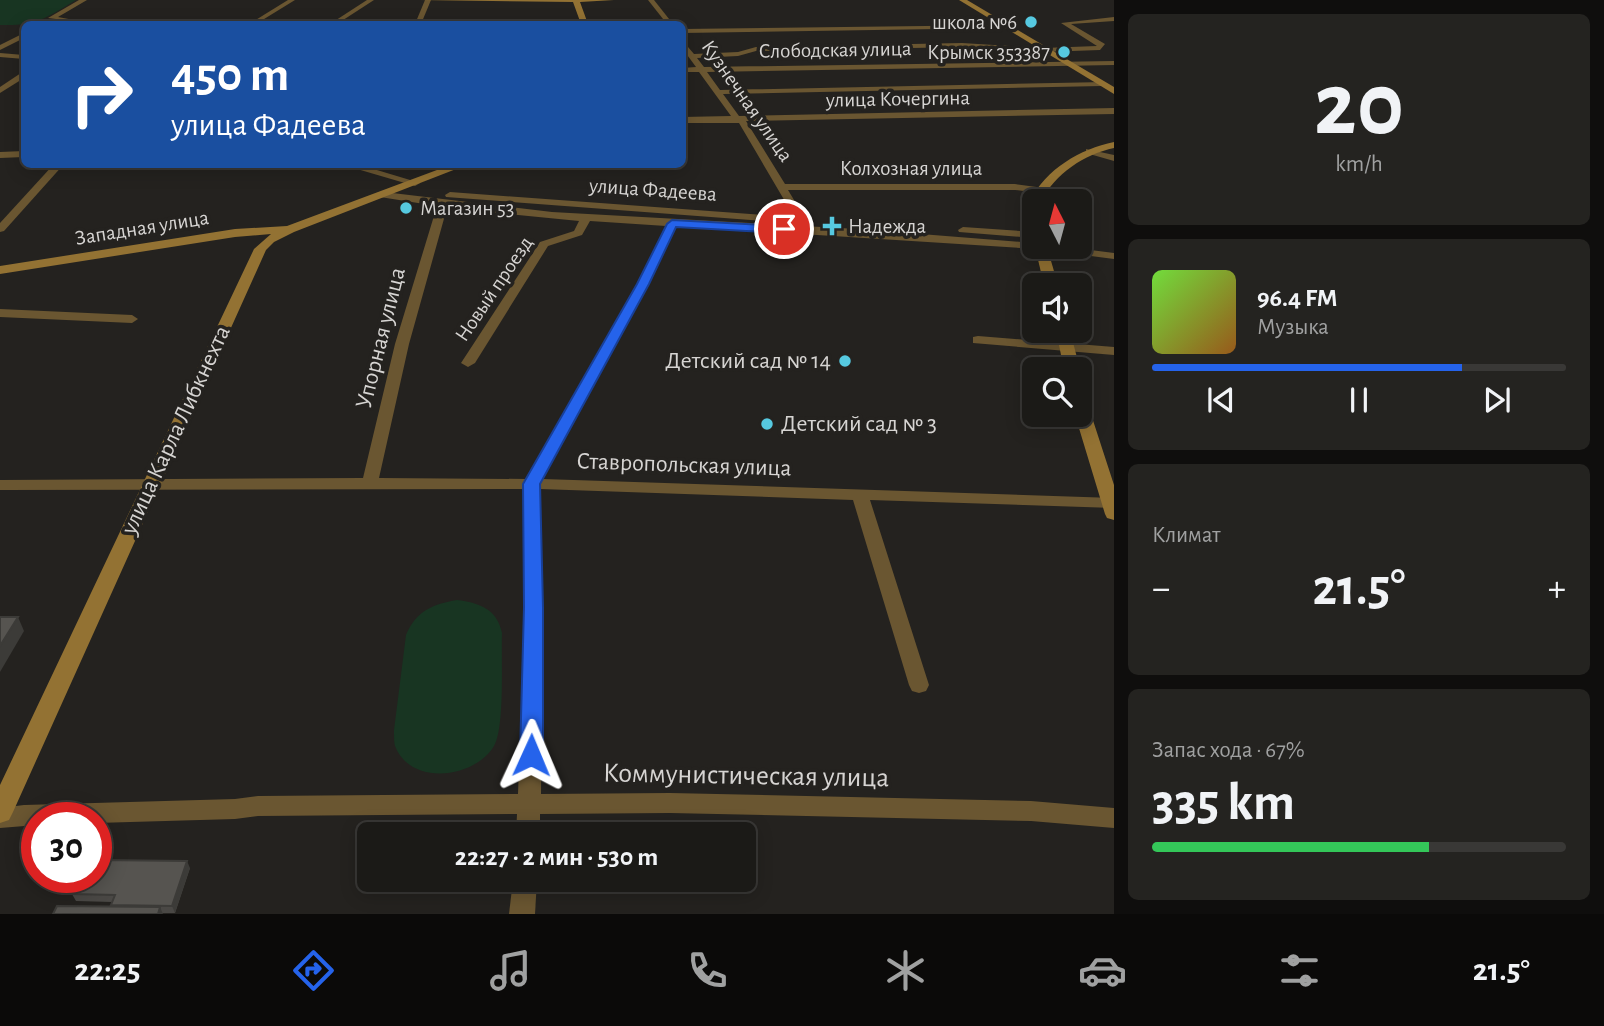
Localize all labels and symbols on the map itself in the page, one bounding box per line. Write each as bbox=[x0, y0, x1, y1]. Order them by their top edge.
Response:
place label: школа №6 bbox=[932, 12, 1017, 33]
marker: школа №6 bbox=[1023, 14, 1039, 30]
street label: Кузнечная улица bbox=[697, 36, 797, 166]
street label: Слободская улица bbox=[758, 38, 912, 62]
place label: Крымск 353387 bbox=[927, 42, 1050, 63]
marker: Крымск 353387 bbox=[1056, 44, 1072, 60]
street label: улица Кочергина bbox=[825, 87, 971, 111]
street label: Колхозная улица bbox=[840, 158, 983, 179]
street label: улица Фадеева bbox=[587, 175, 718, 205]
north arrow bbox=[1022, 189, 1092, 259]
place label: Магазин 53 bbox=[420, 198, 514, 219]
pin bbox=[754, 199, 814, 259]
marker: Магазин 53 bbox=[398, 200, 414, 216]
street label: Западная улица bbox=[74, 207, 211, 249]
marker: Надежда bbox=[822, 216, 842, 236]
place label: Надежда bbox=[848, 216, 926, 237]
street label: Новый проезд bbox=[451, 233, 537, 345]
street label: Упорная улица bbox=[352, 265, 410, 411]
street label: улица Карла Либкнехта bbox=[117, 322, 235, 539]
place label: Детский сад № 14 bbox=[665, 349, 831, 373]
marker: Детский сад № 14 bbox=[837, 353, 853, 369]
place label: Детский сад № 3 bbox=[781, 412, 937, 436]
marker: Детский сад № 3 bbox=[759, 416, 775, 432]
street label: Ставропольская улица bbox=[576, 449, 792, 481]
position arrow bbox=[494, 718, 568, 792]
street label: Коммунистическая улица bbox=[603, 760, 890, 793]
speed limit sign: 30 bbox=[21, 802, 112, 893]

